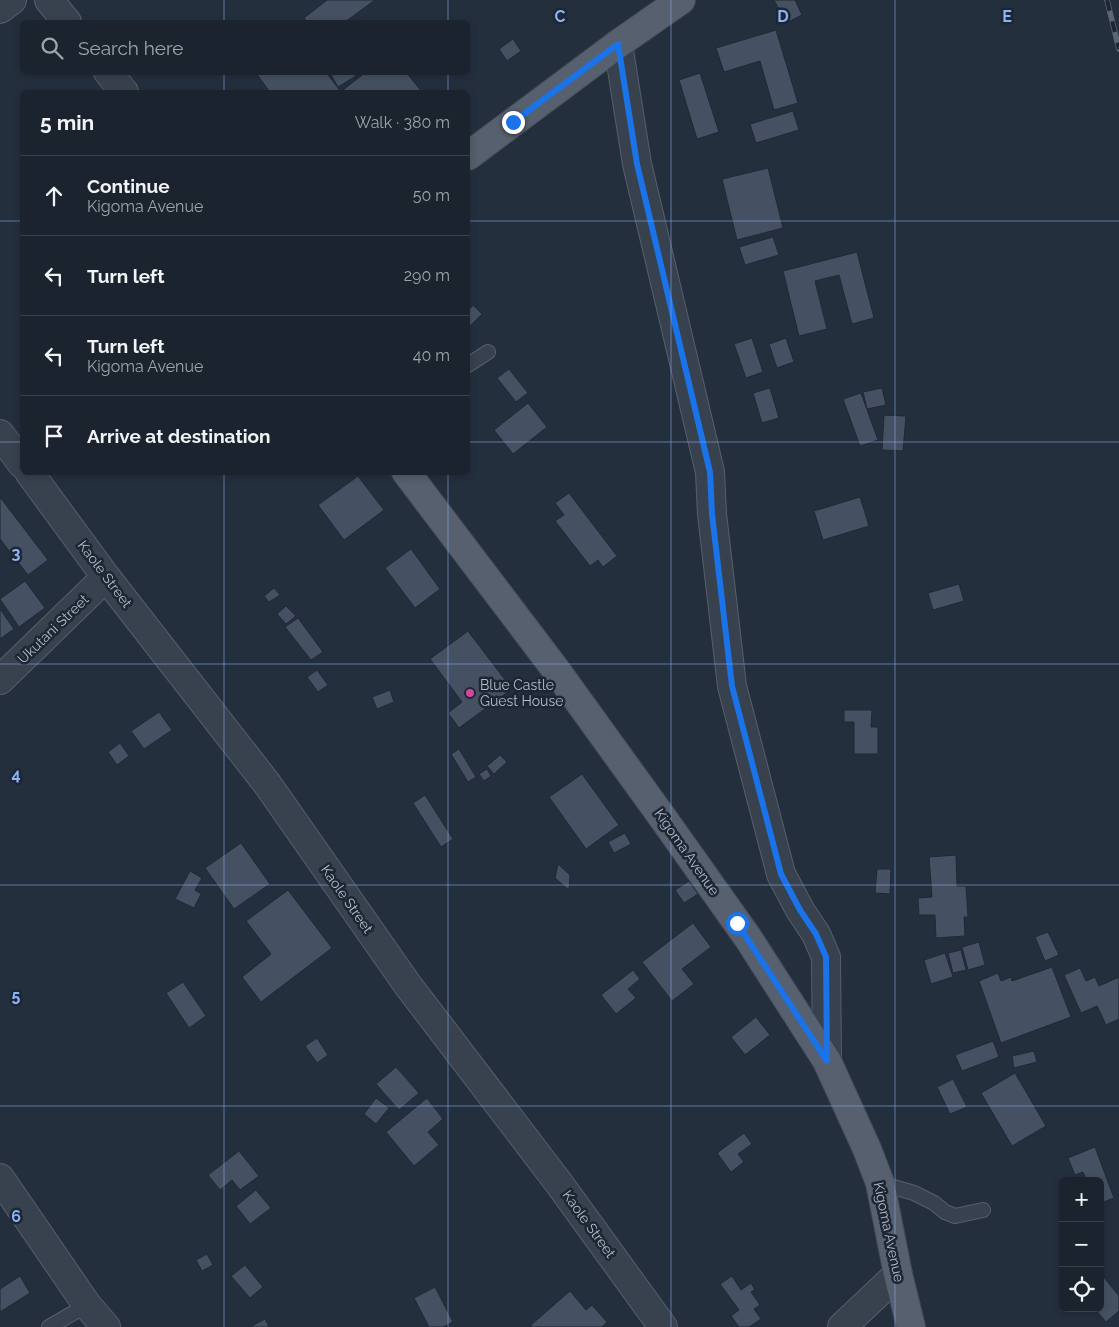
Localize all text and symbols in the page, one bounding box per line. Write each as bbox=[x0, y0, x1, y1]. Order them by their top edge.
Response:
text: C bbox=[555, 7, 566, 26]
text: D bbox=[777, 7, 789, 26]
text: E bbox=[1002, 7, 1012, 26]
search box bbox=[20, 20, 470, 75]
icon: search bbox=[38, 34, 66, 62]
text: Search here bbox=[78, 37, 184, 59]
text: 5 min bbox=[40, 110, 94, 135]
route end bbox=[502, 111, 525, 134]
text: Walk · 380 m bbox=[355, 113, 450, 132]
text: Continue bbox=[87, 175, 170, 197]
icon: ahead bbox=[40, 182, 68, 210]
text: 50 m bbox=[413, 186, 450, 205]
text: Kigoma Avenue bbox=[87, 197, 203, 216]
icon: left bbox=[40, 262, 68, 290]
text: Turn left bbox=[87, 265, 164, 287]
text: 290 m bbox=[404, 266, 450, 285]
text: Turn left bbox=[87, 335, 164, 357]
icon: left bbox=[40, 342, 68, 370]
text: 40 m bbox=[413, 346, 450, 365]
text: Kigoma Avenue bbox=[87, 357, 203, 376]
icon: arrive bbox=[40, 422, 68, 450]
text: Arrive at destination bbox=[87, 425, 271, 447]
street label: Kaole Street bbox=[75, 537, 135, 611]
text: 3 bbox=[12, 544, 21, 563]
street label: Ukutani Street bbox=[14, 591, 92, 667]
place label: Blue Castle Guest House bbox=[480, 677, 563, 709]
marker: Blue Castle Guest House bbox=[464, 687, 476, 699]
text: 4 bbox=[11, 765, 21, 784]
street label: Kigoma Avenue bbox=[651, 806, 723, 898]
street label: Kaole Street bbox=[318, 862, 376, 936]
route start bbox=[726, 912, 749, 935]
text: 5 bbox=[12, 986, 21, 1005]
map controls bbox=[1059, 1177, 1104, 1312]
button: + bbox=[1059, 1177, 1104, 1222]
street label: Kigoma Avenue bbox=[871, 1181, 907, 1283]
street label: Kaole Street bbox=[559, 1187, 619, 1261]
text: 6 bbox=[11, 1207, 21, 1226]
button: − bbox=[1059, 1222, 1104, 1267]
button: locate bbox=[1059, 1267, 1104, 1312]

